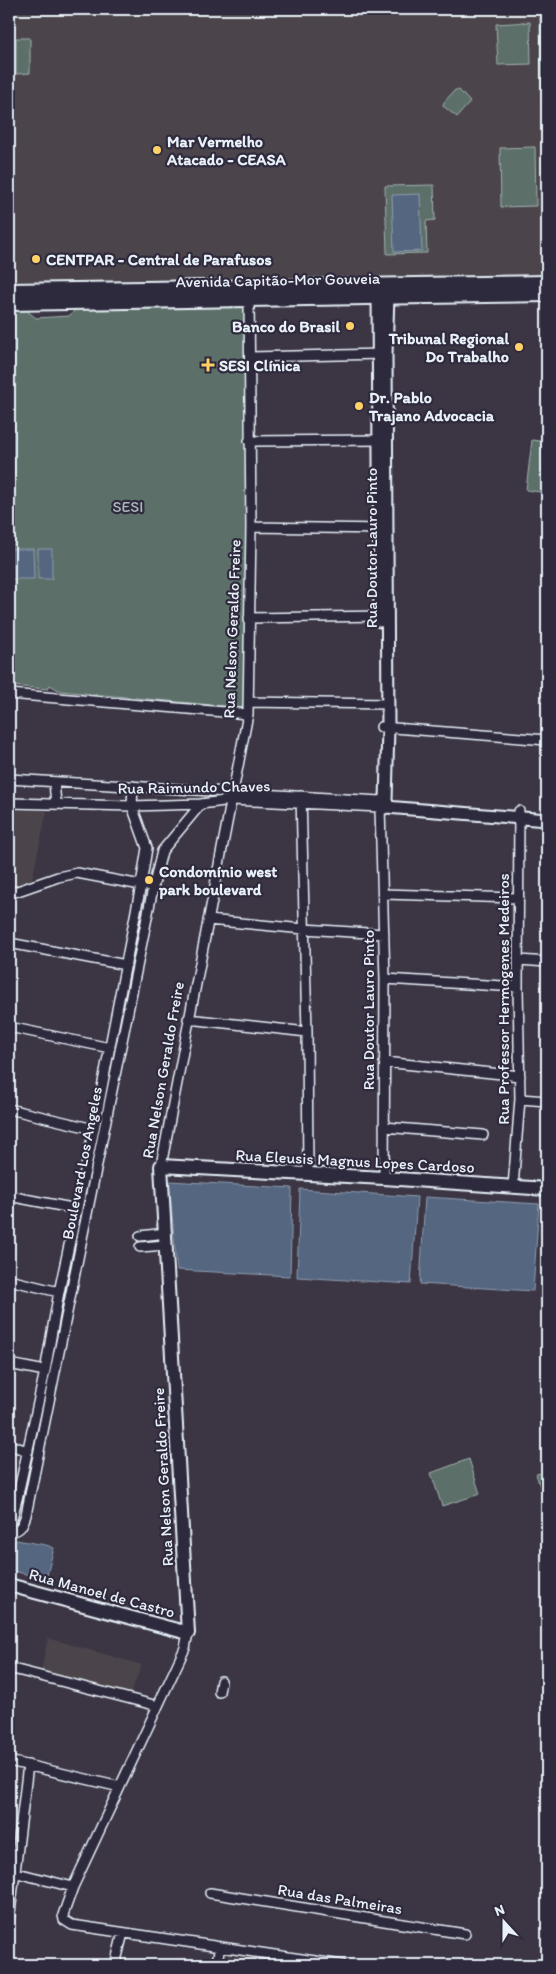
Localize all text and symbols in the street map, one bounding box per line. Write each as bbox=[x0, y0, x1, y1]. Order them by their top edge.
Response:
place label: Mar Vermelho Atacado - CEASA bbox=[166, 132, 287, 169]
marker: Mar Vermelho Atacado - CEASA bbox=[151, 144, 163, 156]
place label: CENTPAR - Central de Parafusos bbox=[46, 250, 272, 269]
marker: CENTPAR - Central de Parafusos bbox=[30, 253, 42, 265]
street label: Avenida Capitão-Mor Gouveia bbox=[176, 269, 381, 291]
place label: Banco do Brasil bbox=[232, 317, 340, 336]
marker: Banco do Brasil bbox=[344, 320, 356, 332]
place label: Tribunal Regional Do Trabalho bbox=[388, 329, 509, 366]
marker: Tribunal Regional Do Trabalho bbox=[513, 341, 525, 353]
place label: SESI Clínica bbox=[219, 356, 301, 375]
marker: SESI Clínica bbox=[201, 358, 215, 372]
place label: Dr. Pablo Trajano Advocacia bbox=[368, 388, 495, 426]
marker: Dr. Pablo Trajano Advocacia bbox=[353, 400, 365, 412]
street label: Rua Doutor Lauro Pinto bbox=[362, 468, 381, 628]
park label: SESI bbox=[113, 497, 143, 516]
street label: Rua Nelson Geraldo Freire bbox=[219, 539, 245, 719]
street label: Rua Raimundo Chaves bbox=[117, 776, 271, 798]
place label: Condomínio west park boulevard bbox=[158, 862, 277, 900]
street label: Rua Professor Hermogenes Medeiros bbox=[494, 873, 513, 1125]
marker: Condomínio west park boulevard bbox=[143, 874, 155, 886]
street label: Rua Doutor Lauro Pinto bbox=[359, 930, 378, 1090]
street label: Rua Nelson Geraldo Freire bbox=[138, 980, 188, 1160]
street label: Boulevard Los Angeles bbox=[58, 1085, 106, 1241]
street label: Rua Eleusis Magnus Lopes Cardoso bbox=[235, 1145, 475, 1177]
street label: Rua Nelson Geraldo Freire bbox=[149, 1387, 177, 1567]
street label: Rua Manoel de Castro bbox=[27, 1564, 177, 1622]
street label: Rua das Palmeiras bbox=[276, 1880, 404, 1918]
north arrow bbox=[478, 1896, 528, 1946]
text: N bbox=[492, 1901, 507, 1920]

